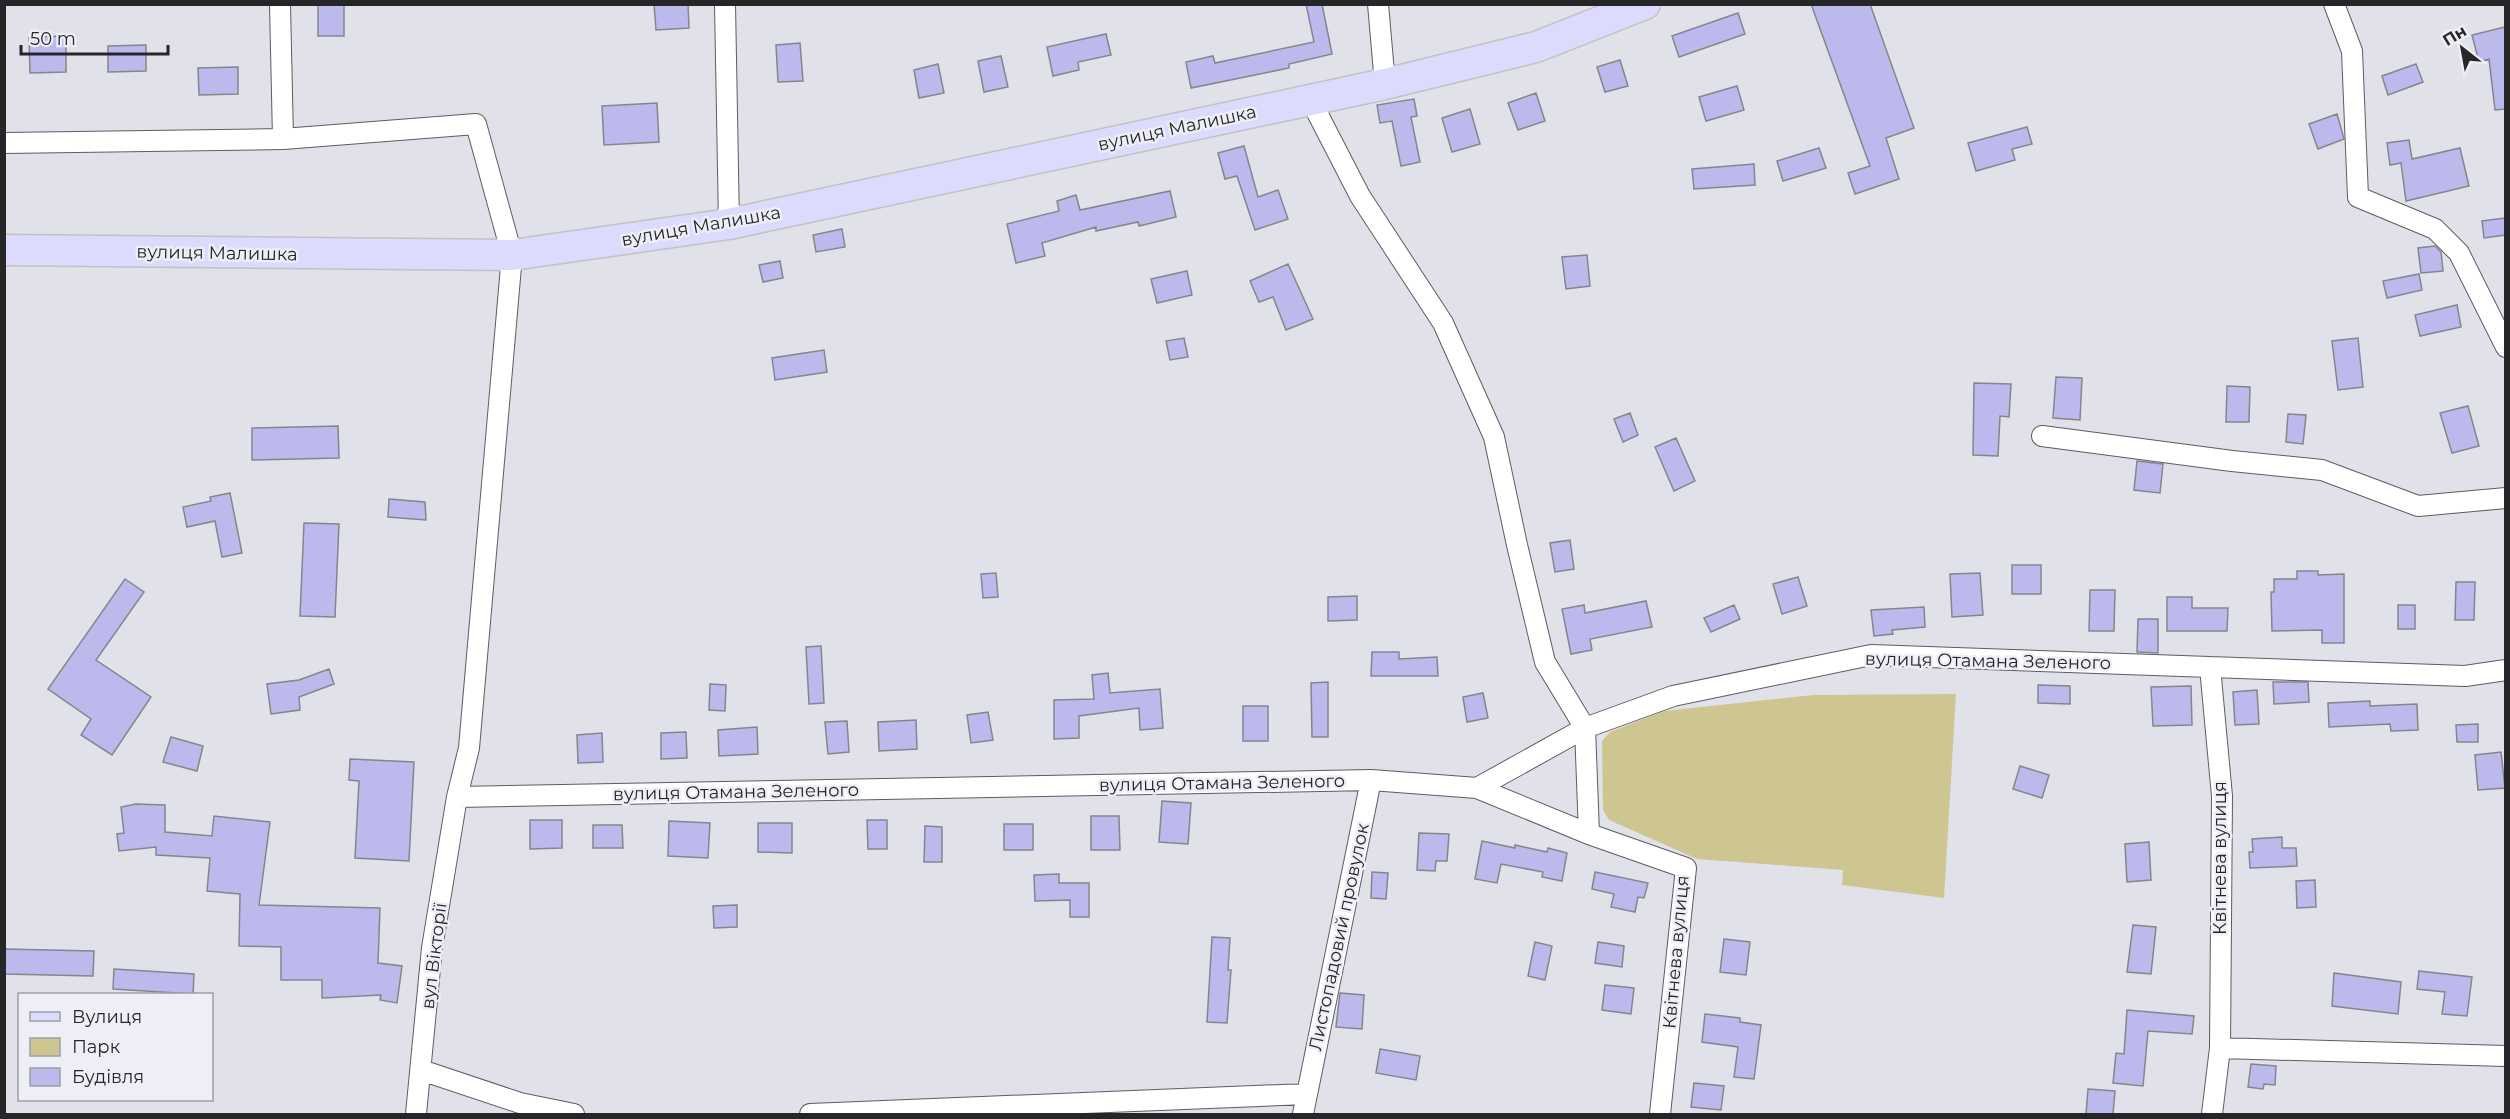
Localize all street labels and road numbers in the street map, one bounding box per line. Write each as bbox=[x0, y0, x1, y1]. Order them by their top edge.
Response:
street label: вулиця Малишка bbox=[1096, 100, 1258, 156]
street label: вулиця Малишка bbox=[620, 201, 782, 251]
street label: вулиця Малишка bbox=[136, 241, 298, 265]
street label: вулиця Отамана Зеленого bbox=[1865, 648, 2111, 674]
street label: вулиця Отамана Зеленого bbox=[1099, 770, 1345, 796]
street label: вулиця Отамана Зеленого bbox=[613, 779, 859, 805]
street label: Квітнева вулиця bbox=[2209, 781, 2231, 935]
street label: Листопадовий провулок bbox=[1304, 821, 1374, 1053]
street label: Квітнева вулиця bbox=[1658, 874, 1694, 1030]
street label: вул Вікторії bbox=[417, 901, 451, 1010]

